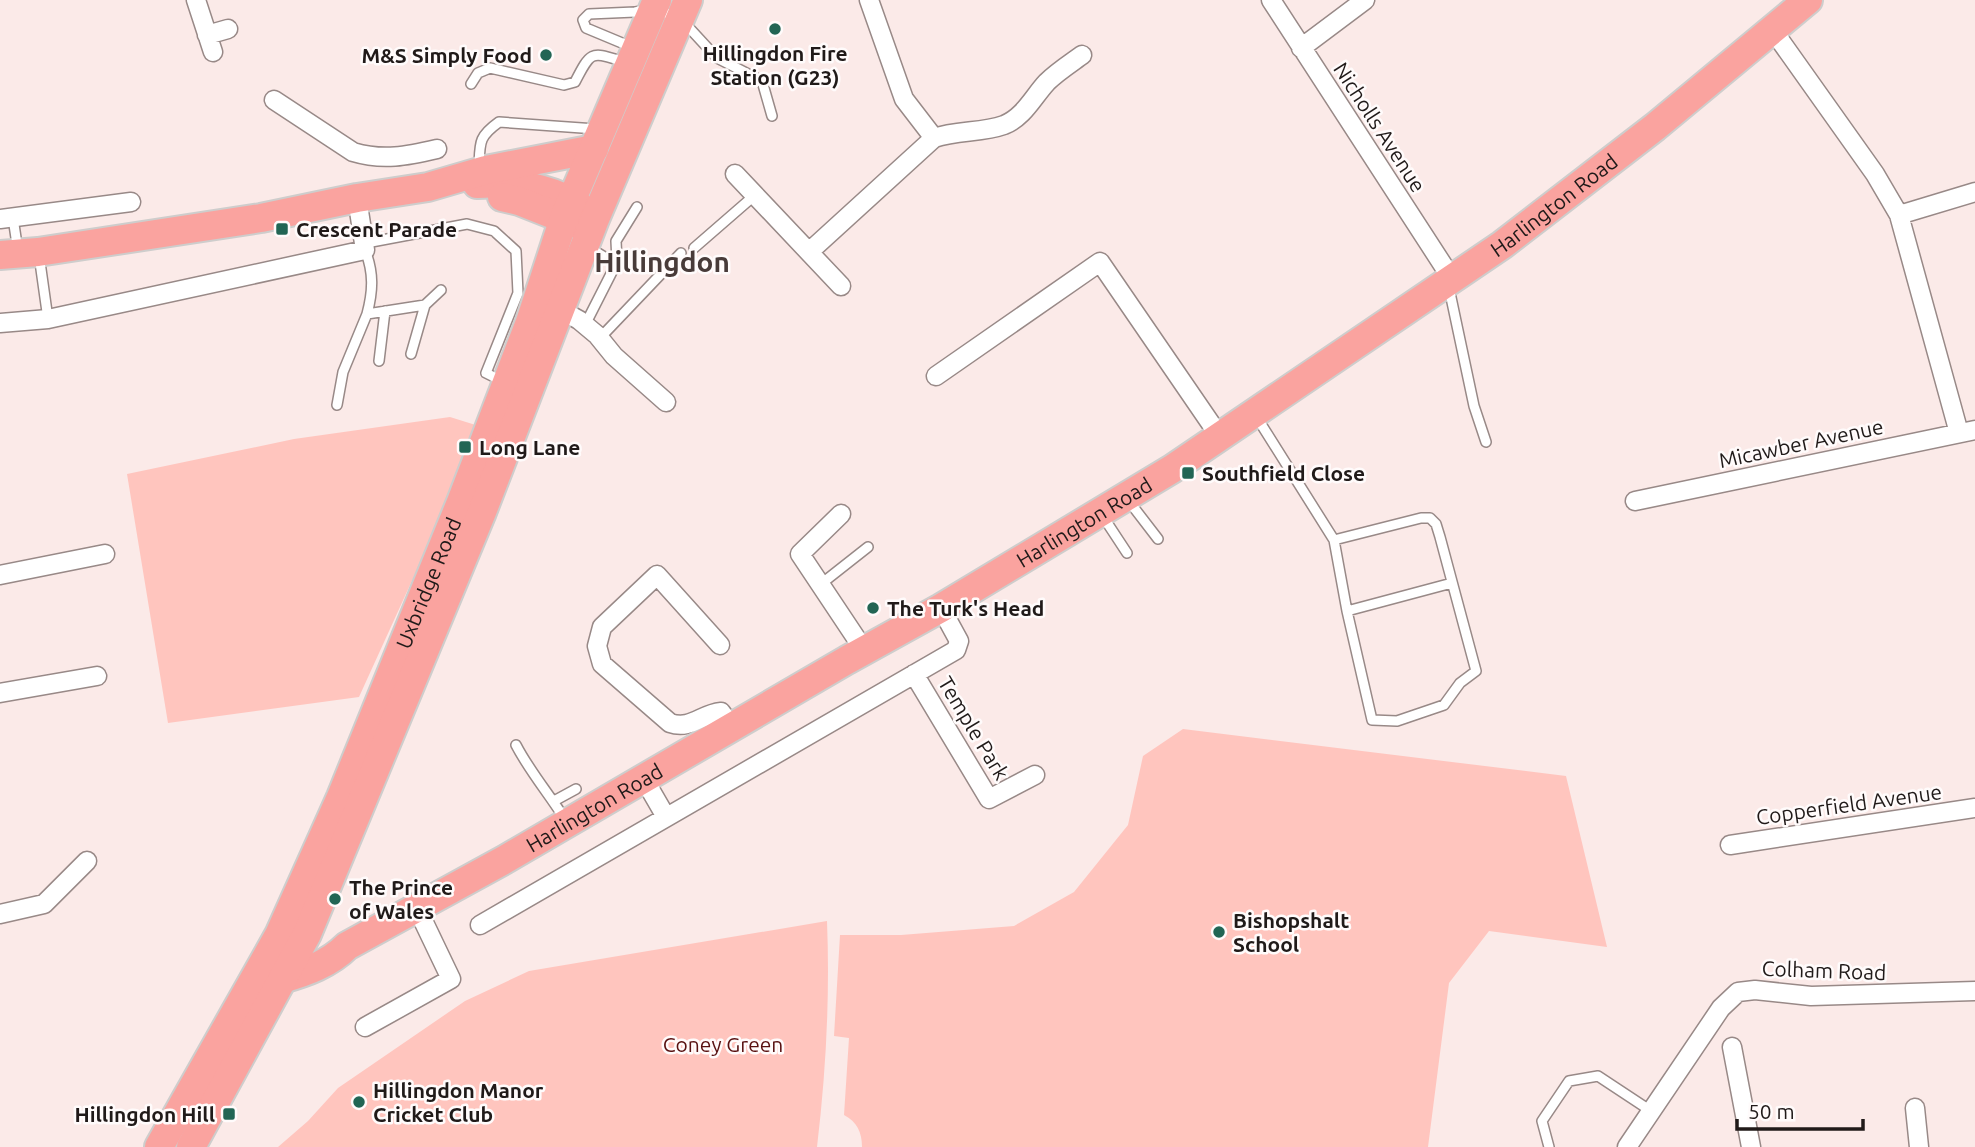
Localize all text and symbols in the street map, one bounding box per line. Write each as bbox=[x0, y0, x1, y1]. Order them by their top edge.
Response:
marker: Hillingdon Fire Station (G23) bbox=[767, 21, 783, 37]
place label: Hillingdon Fire Station (G23) bbox=[703, 41, 847, 89]
place label: M&S Simply Food bbox=[362, 43, 532, 67]
marker: M&S Simply Food bbox=[538, 47, 554, 63]
street label: Nicholls Avenue bbox=[1329, 58, 1431, 196]
street label: Harlington Road bbox=[1486, 149, 1622, 261]
place label: Crescent Parade bbox=[296, 217, 457, 241]
marker: Crescent Parade bbox=[274, 221, 290, 237]
district label: Hillingdon bbox=[594, 246, 730, 277]
street label: Micawber Avenue bbox=[1717, 414, 1885, 472]
place label: Long Lane bbox=[479, 435, 580, 459]
marker: Long Lane bbox=[457, 439, 473, 455]
place label: Southfield Close bbox=[1202, 461, 1365, 485]
marker: Southfield Close bbox=[1180, 465, 1196, 481]
street label: Harlington Road bbox=[1012, 472, 1156, 572]
street label: Uxbridge Road bbox=[391, 514, 465, 652]
place label: The Turk's Head bbox=[887, 596, 1044, 620]
marker: The Turk's Head bbox=[865, 600, 881, 616]
street label: Temple Park bbox=[934, 672, 1014, 784]
street label: Harlington Road bbox=[522, 758, 667, 857]
street label: Copperfield Avenue bbox=[1755, 779, 1943, 829]
place label: The Prince of Wales bbox=[349, 875, 453, 923]
marker: The Prince of Wales bbox=[327, 891, 343, 907]
place label: Bishopshalt School bbox=[1233, 908, 1349, 956]
marker: Bishopshalt School bbox=[1211, 924, 1227, 940]
street label: Colham Road bbox=[1761, 956, 1887, 984]
park label: Coney Green bbox=[663, 1032, 783, 1056]
place label: Hillingdon Manor Cricket Club bbox=[373, 1078, 544, 1126]
scale bar bbox=[1737, 1088, 1863, 1132]
marker: Hillingdon Manor Cricket Club bbox=[351, 1094, 367, 1110]
text: 50 m bbox=[1748, 1099, 1795, 1123]
place label: Hillingdon Hill bbox=[74, 1102, 215, 1126]
marker: Hillingdon Hill bbox=[221, 1106, 237, 1122]

